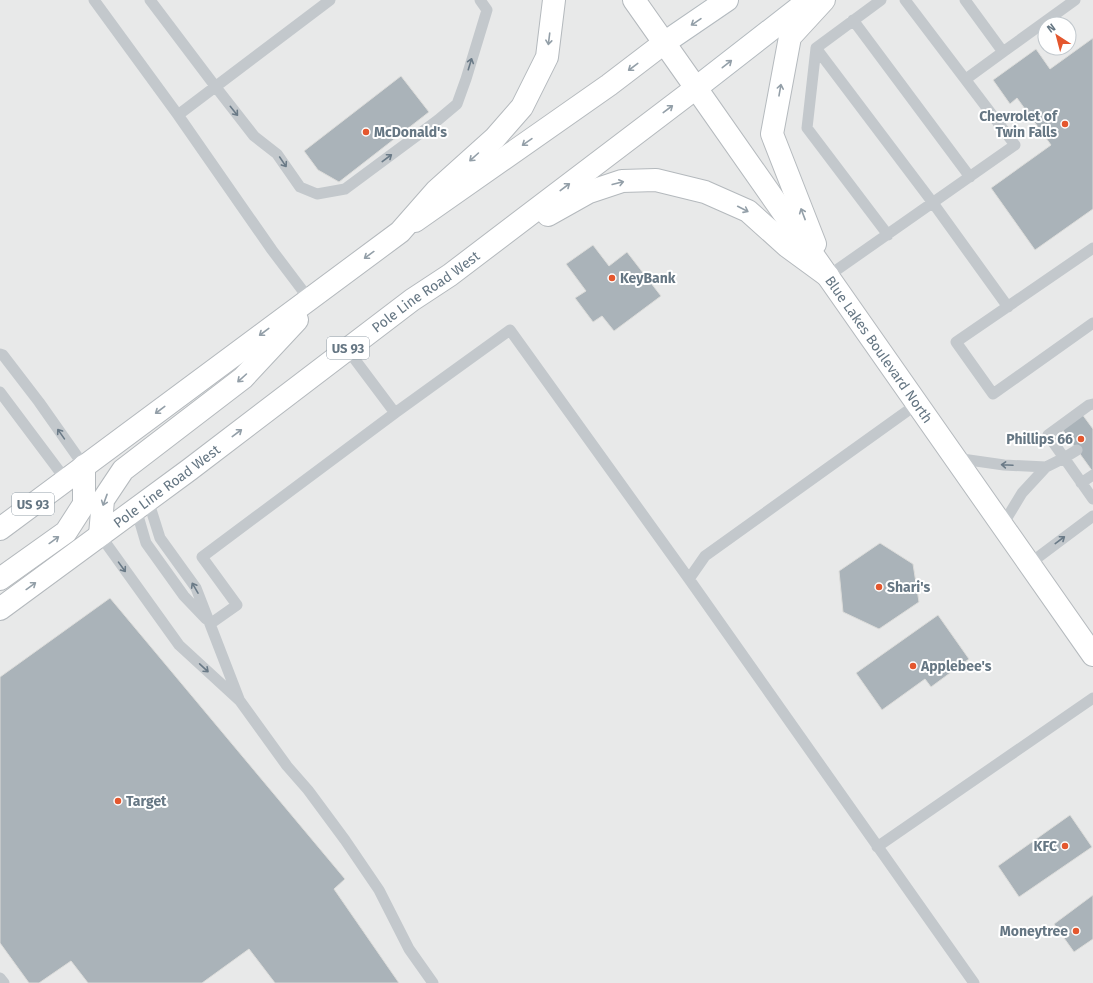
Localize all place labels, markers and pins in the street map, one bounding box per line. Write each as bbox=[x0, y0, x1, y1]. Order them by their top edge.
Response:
place label: Chevrolet of Twin Falls bbox=[979, 108, 1059, 141]
marker: Chevrolet of Twin Falls bbox=[1060, 119, 1070, 129]
place label: McDonald's bbox=[374, 124, 447, 141]
marker: McDonald's bbox=[361, 127, 371, 137]
place label: KeyBank bbox=[620, 270, 676, 287]
marker: KeyBank bbox=[607, 273, 617, 283]
place label: Phillips 66 bbox=[1006, 431, 1073, 448]
marker: Phillips 66 bbox=[1076, 434, 1086, 444]
place label: Shari's bbox=[887, 579, 931, 596]
marker: Shari's bbox=[874, 582, 884, 592]
place label: Applebee's bbox=[920, 658, 992, 675]
marker: Applebee's bbox=[908, 661, 918, 671]
place label: Target bbox=[126, 793, 167, 810]
marker: Target bbox=[113, 796, 123, 806]
place label: KFC bbox=[1034, 838, 1057, 855]
marker: KFC bbox=[1060, 841, 1070, 851]
place label: Moneytree bbox=[1000, 923, 1068, 940]
marker: Moneytree bbox=[1071, 926, 1081, 936]

